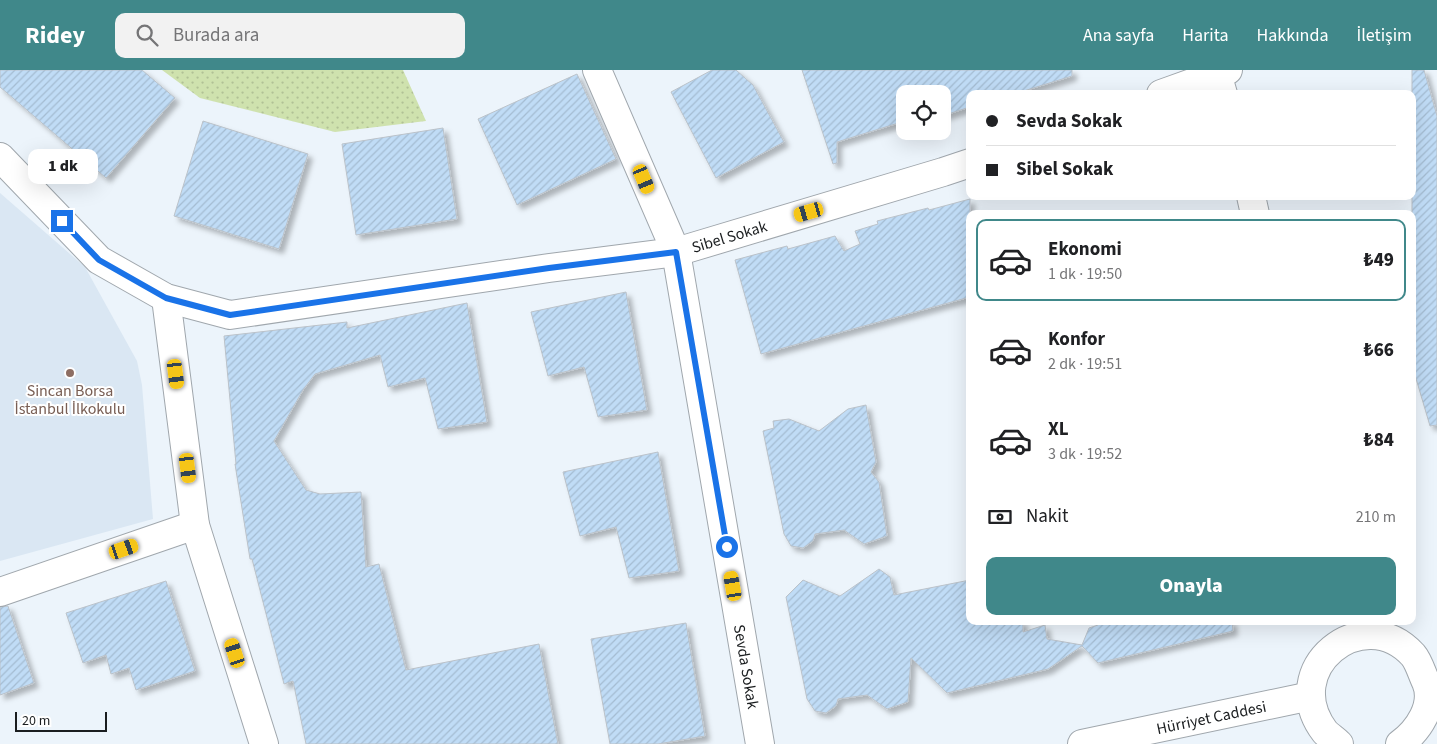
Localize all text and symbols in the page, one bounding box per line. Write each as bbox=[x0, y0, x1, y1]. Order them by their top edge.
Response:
search box bbox=[115, 13, 465, 58]
text: Ridey bbox=[25, 18, 85, 53]
icon: search bbox=[133, 21, 161, 49]
text: Burada ara bbox=[173, 22, 259, 49]
text: Ana sayfa bbox=[1083, 23, 1154, 48]
text: Harita bbox=[1182, 23, 1229, 48]
text: Hakkında bbox=[1257, 23, 1329, 48]
text: İletişim bbox=[1357, 23, 1412, 48]
map controls bbox=[896, 85, 951, 140]
button: locate bbox=[896, 85, 951, 140]
text: Sevda Sokak bbox=[1016, 108, 1123, 135]
callout: 1 dk bbox=[27, 148, 97, 184]
text: 1 dk bbox=[48, 155, 78, 177]
text: Sibel Sokak bbox=[1016, 156, 1114, 183]
car bbox=[631, 162, 656, 196]
car bbox=[792, 201, 825, 223]
route end bbox=[51, 210, 73, 232]
street label: Sibel Sokak bbox=[689, 215, 770, 259]
text: Ekonomi bbox=[1048, 236, 1122, 263]
icon: car bbox=[988, 238, 1033, 283]
text: ₺49 bbox=[1364, 247, 1394, 274]
text: 1 dk · 19:50 bbox=[1048, 263, 1122, 285]
text: Konfor bbox=[1048, 326, 1105, 353]
icon: car bbox=[988, 328, 1033, 373]
text: ₺66 bbox=[1364, 337, 1394, 364]
text: 2 dk · 19:51 bbox=[1048, 353, 1122, 375]
car bbox=[166, 358, 185, 390]
marker: Sincan Borsa İstanbul İlkokulu bbox=[64, 367, 76, 379]
place label: Sincan Borsa İstanbul İlkokulu bbox=[14, 380, 126, 420]
text: XL bbox=[1048, 416, 1069, 443]
icon: car bbox=[988, 418, 1033, 463]
text: ₺84 bbox=[1364, 427, 1394, 454]
text: 3 dk · 19:52 bbox=[1048, 443, 1122, 465]
car bbox=[178, 452, 197, 484]
icon: cash bbox=[986, 503, 1014, 531]
text: Nakit bbox=[1026, 503, 1068, 530]
text: 210 m bbox=[1356, 506, 1396, 528]
route start bbox=[716, 536, 738, 558]
car bbox=[107, 537, 140, 561]
button: Onayla bbox=[986, 557, 1396, 615]
car bbox=[723, 570, 742, 602]
street label: Sevda Sokak bbox=[728, 623, 764, 711]
car bbox=[223, 636, 246, 670]
street label: Hürriyet Caddesi bbox=[1155, 696, 1268, 740]
scale bar bbox=[15, 709, 108, 732]
text: 20 m bbox=[22, 711, 50, 731]

